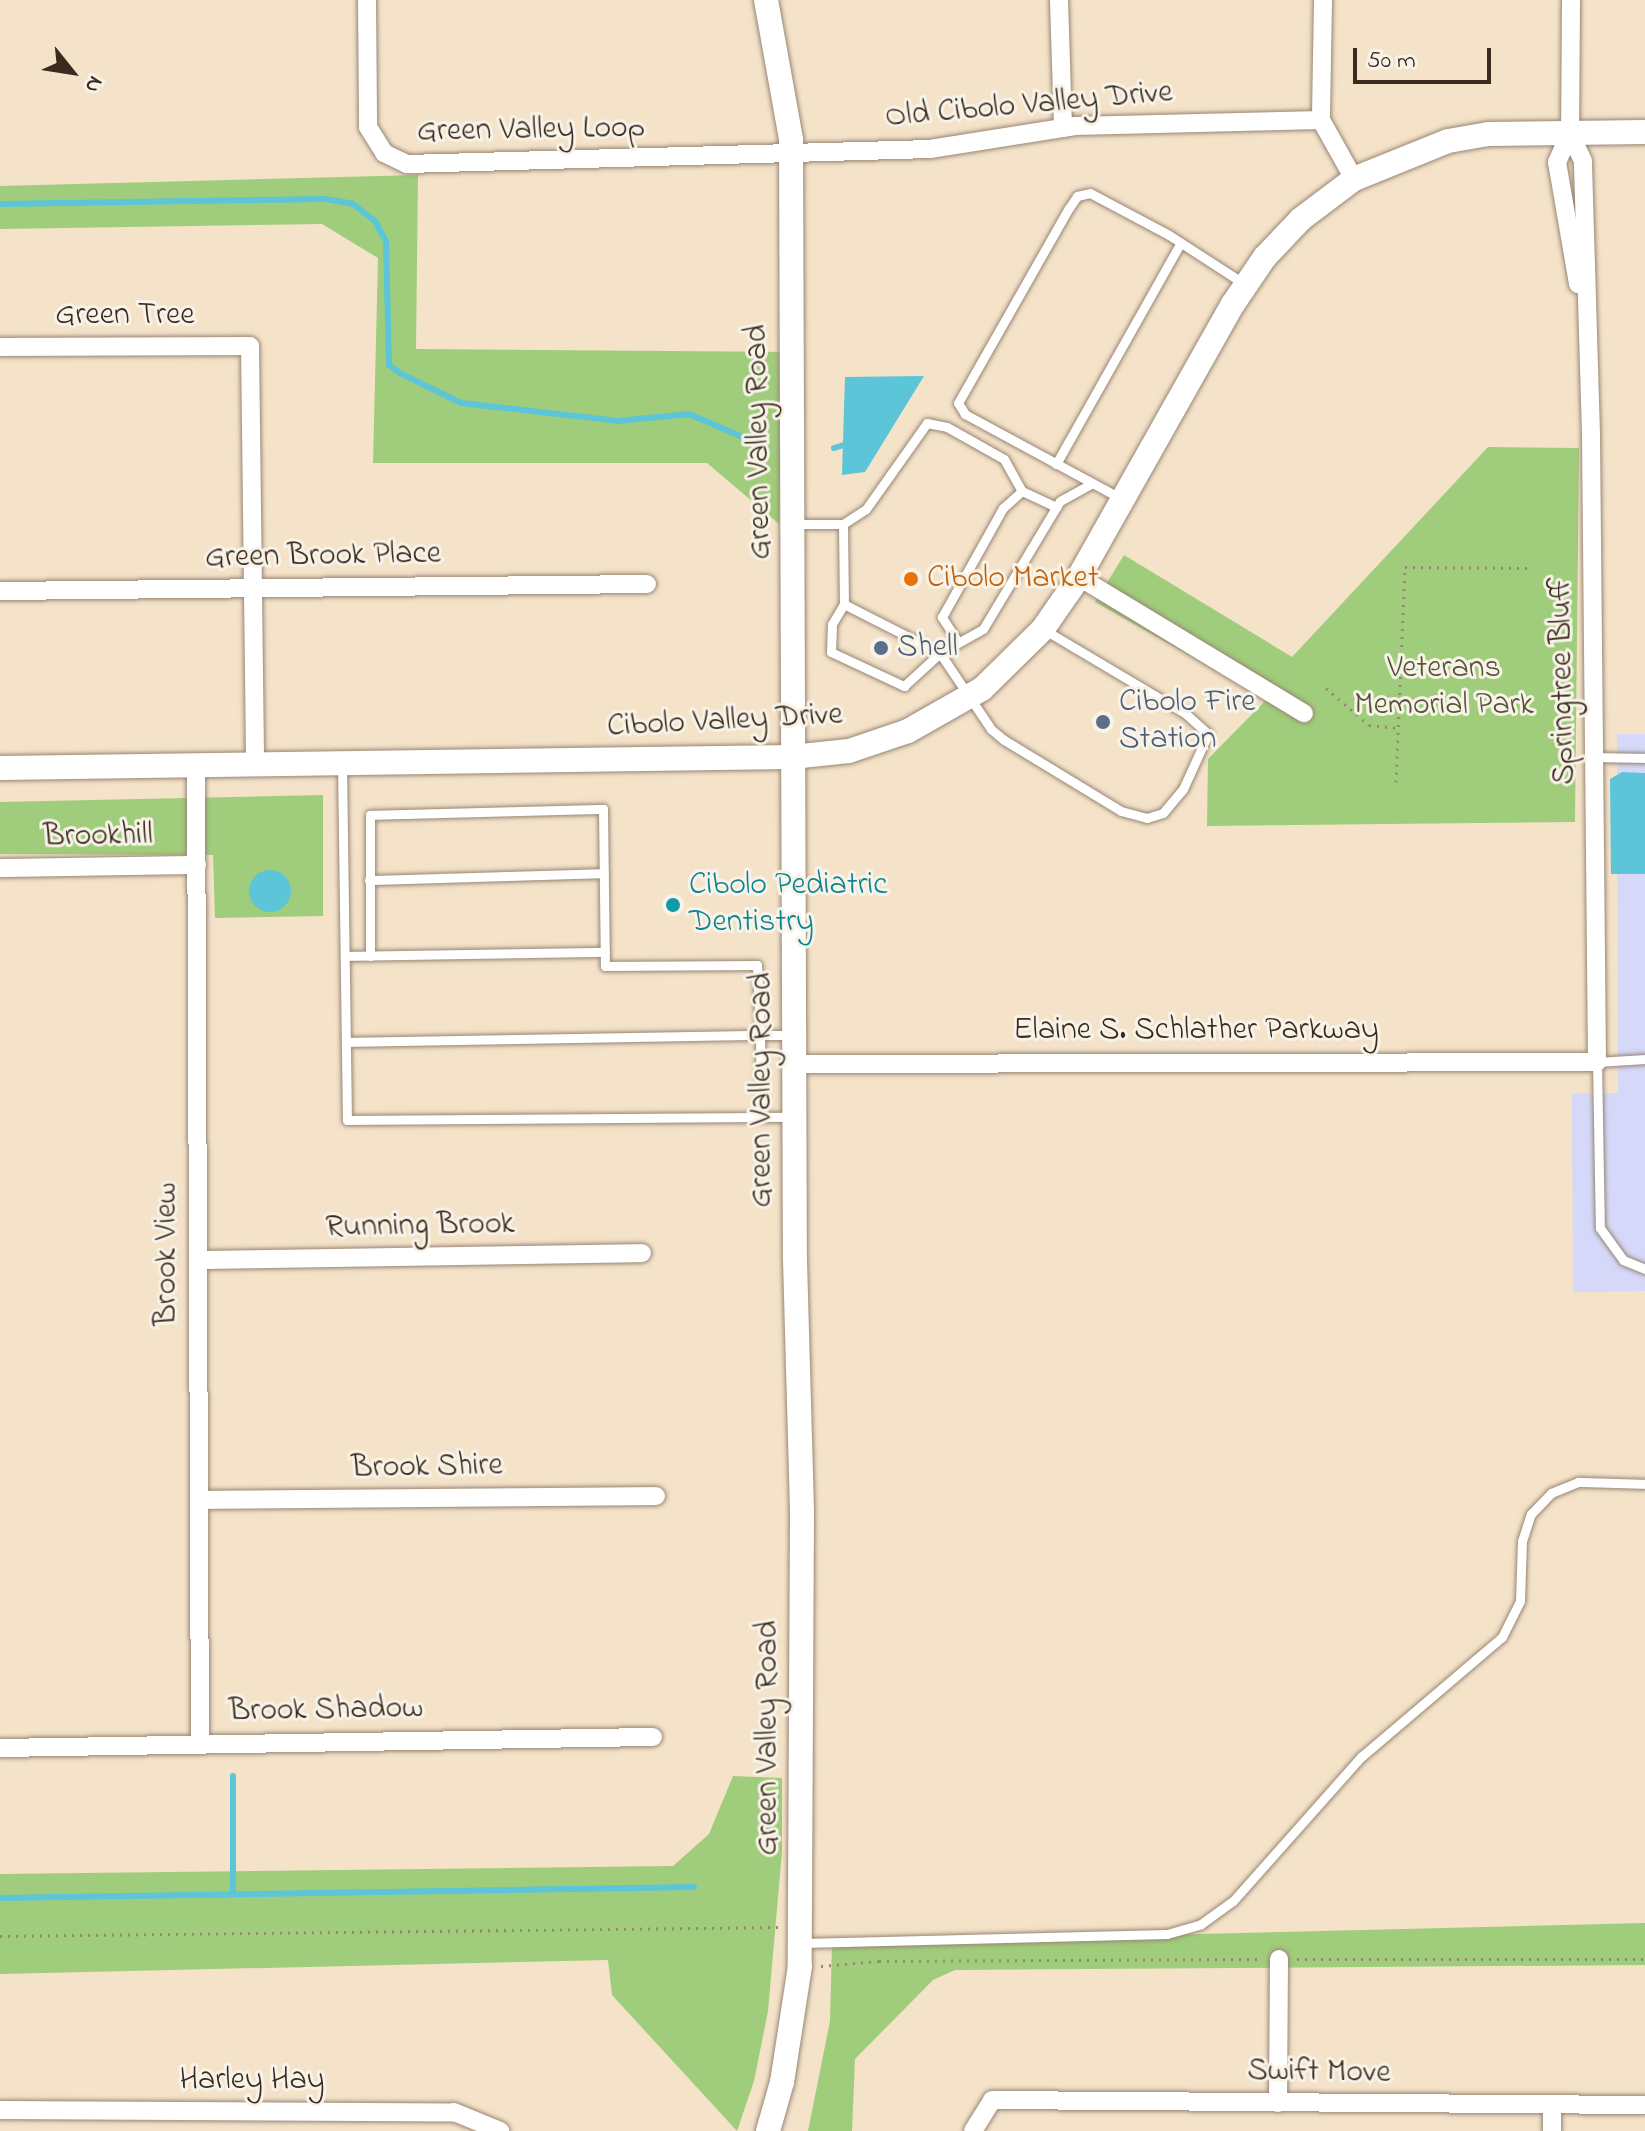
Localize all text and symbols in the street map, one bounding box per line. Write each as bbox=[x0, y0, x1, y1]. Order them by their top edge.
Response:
north arrow bbox=[32, 32, 112, 112]
scale bar bbox=[1357, 32, 1495, 82]
text: 50 m bbox=[1367, 44, 1416, 79]
text: N bbox=[75, 70, 110, 98]
street label: Old Cibolo Valley Drive bbox=[884, 74, 1174, 138]
street label: Green Valley Loop bbox=[417, 110, 645, 152]
street label: Green Tree bbox=[55, 297, 195, 335]
street label: Green Valley Road bbox=[739, 324, 781, 560]
street label: Green Brook Place bbox=[205, 536, 441, 578]
place label: Cibolo Market bbox=[927, 560, 1099, 598]
marker: Cibolo Market bbox=[902, 570, 920, 588]
street label: Springtree Bluff bbox=[1543, 577, 1585, 785]
place label: Shell bbox=[897, 629, 958, 667]
marker: Shell bbox=[872, 639, 890, 657]
park label: Veterans Memorial Park bbox=[1354, 651, 1534, 726]
place label: Cibolo Fire Station bbox=[1119, 685, 1256, 760]
street label: Cibolo Valley Drive bbox=[606, 697, 844, 747]
marker: Cibolo Fire Station bbox=[1094, 713, 1112, 731]
street label: Brookhill bbox=[43, 817, 153, 857]
place label: Cibolo Pediatric Dentistry bbox=[689, 868, 888, 943]
marker: Cibolo Pediatric Dentistry bbox=[664, 896, 682, 914]
street label: Green Valley Road bbox=[744, 972, 782, 1208]
street label: Elaine S. Schlather Parkway bbox=[1013, 1012, 1379, 1050]
street label: Brook View bbox=[149, 1182, 187, 1326]
street label: Running Brook bbox=[325, 1206, 515, 1248]
street label: Brook Shire bbox=[351, 1447, 503, 1489]
street label: Green Valley Road bbox=[750, 1620, 788, 1856]
street label: Brook Shadow bbox=[228, 1690, 424, 1732]
street label: Swift Move bbox=[1247, 2053, 1391, 2093]
street label: Harley Hay bbox=[180, 2062, 324, 2100]

